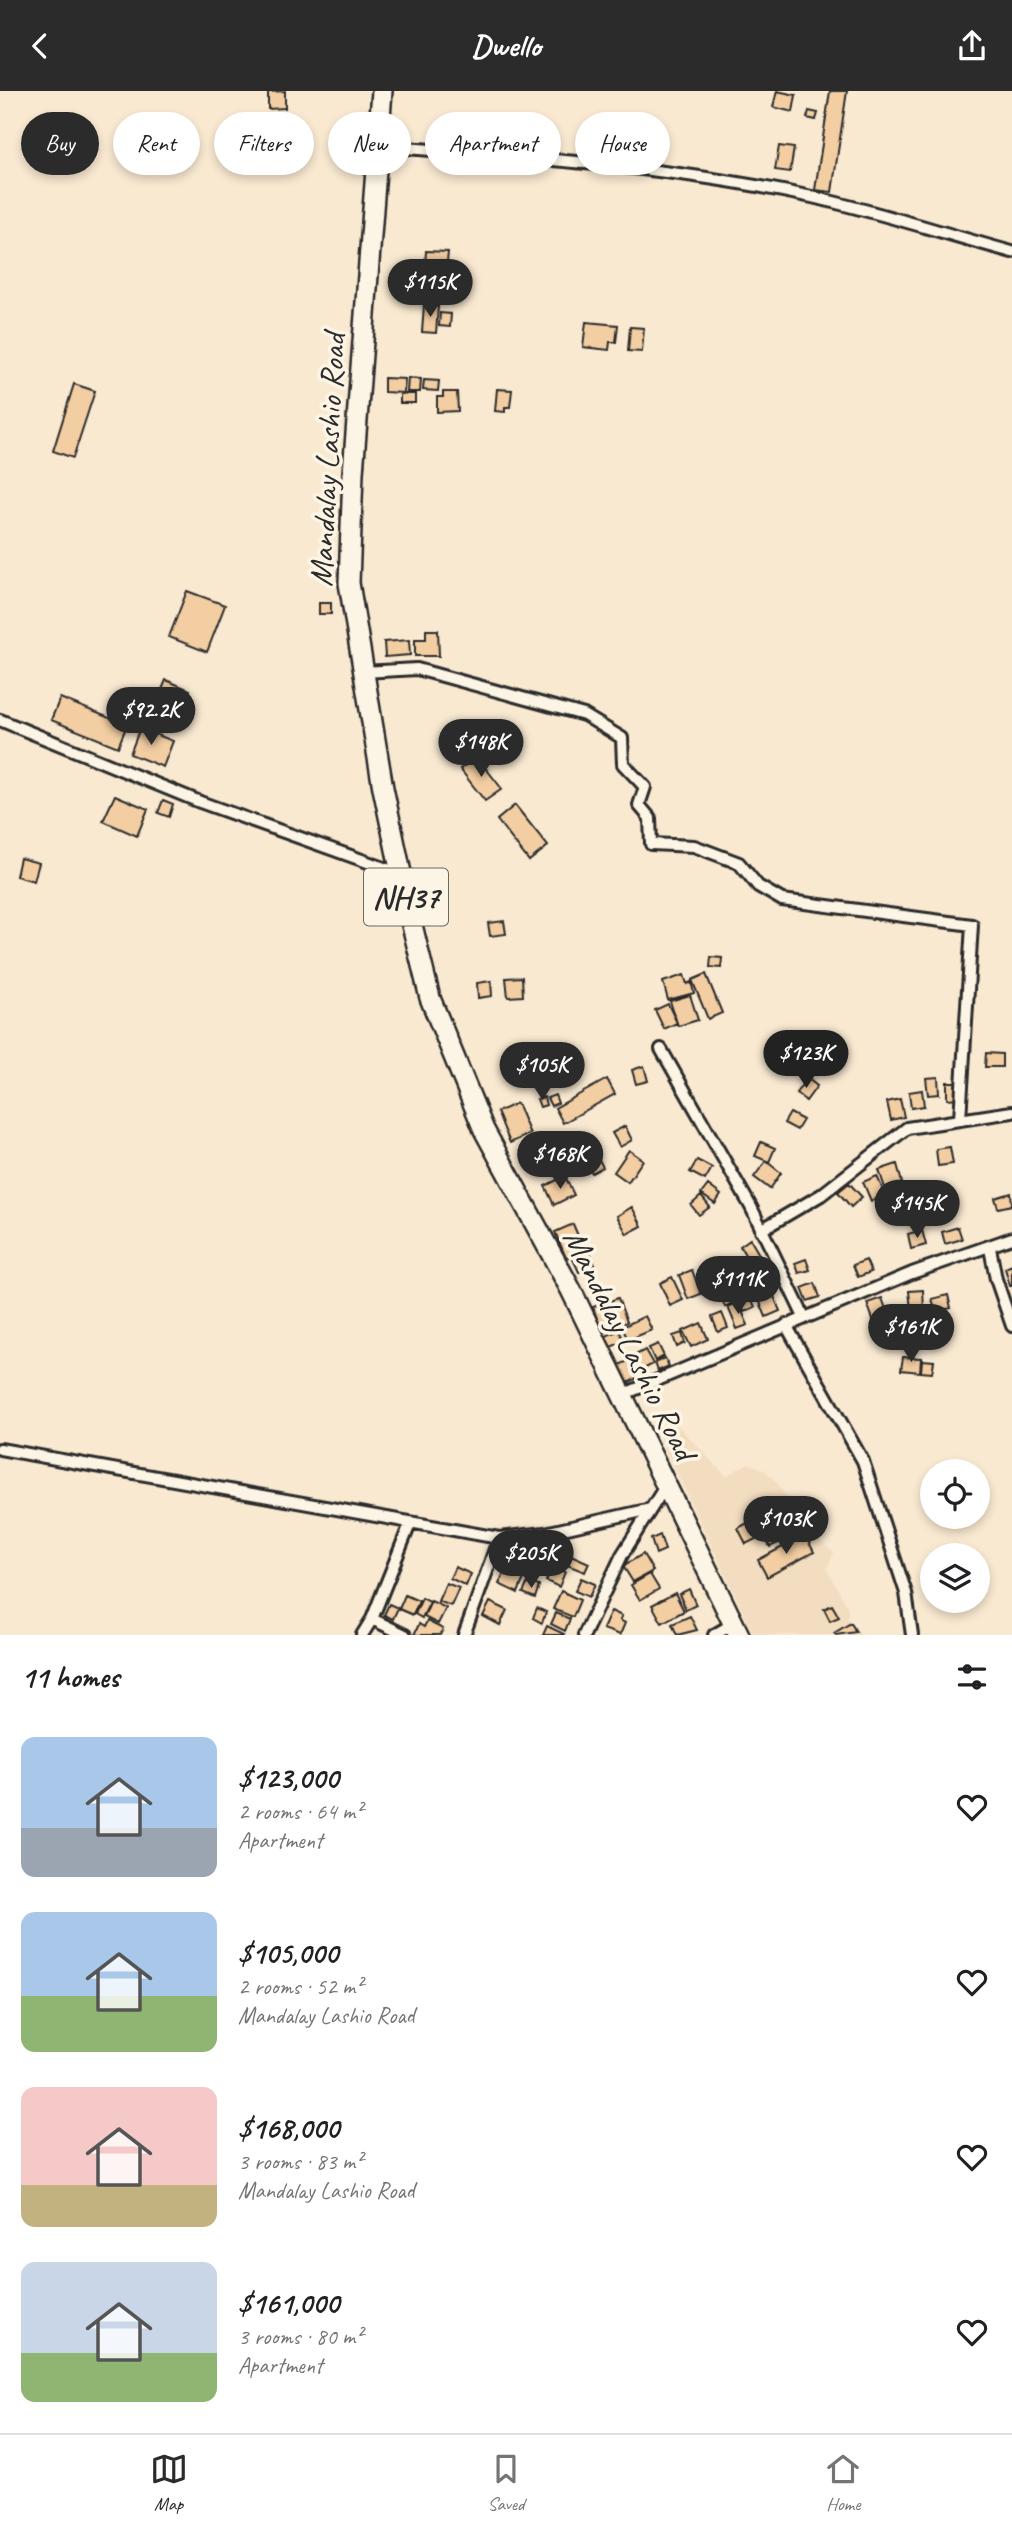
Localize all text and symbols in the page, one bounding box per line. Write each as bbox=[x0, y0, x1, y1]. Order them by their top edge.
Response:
text: Dwello bbox=[471, 25, 541, 66]
icon: back bbox=[21, 27, 59, 65]
icon: share bbox=[953, 27, 991, 65]
chip: Buy bbox=[21, 112, 99, 175]
chip: Rent bbox=[113, 112, 200, 175]
chip: Filters bbox=[214, 112, 314, 175]
chip: New bbox=[328, 112, 411, 175]
chip: Apartment bbox=[425, 112, 561, 175]
chip: House bbox=[575, 112, 670, 175]
pin: $115K bbox=[381, 259, 479, 319]
text: $115K bbox=[404, 267, 456, 296]
street label: Mandalay Lashio Road bbox=[299, 327, 355, 588]
pin: $92.2K bbox=[94, 687, 208, 747]
text: $92.2K bbox=[122, 695, 180, 724]
pin: $148K bbox=[432, 719, 530, 779]
text: $148K bbox=[454, 727, 508, 756]
road number: NH37 bbox=[364, 869, 448, 925]
pin: $123K bbox=[757, 1031, 855, 1090]
text: $123K bbox=[779, 1038, 833, 1067]
pin: $105K bbox=[493, 1042, 591, 1102]
text: $105K bbox=[516, 1050, 568, 1079]
pin: $168K bbox=[511, 1131, 609, 1191]
text: $168K bbox=[533, 1139, 587, 1168]
pin: $145K bbox=[868, 1181, 966, 1240]
text: $145K bbox=[891, 1188, 943, 1217]
street label: Mandalay Lashio Road bbox=[554, 1222, 709, 1471]
pin: $111K bbox=[689, 1257, 787, 1316]
text: $111K bbox=[711, 1264, 765, 1293]
pin: $161K bbox=[862, 1305, 960, 1364]
text: $161K bbox=[884, 1312, 938, 1341]
map controls bbox=[920, 1459, 990, 1613]
button: locate bbox=[920, 1459, 990, 1529]
pin: $103K bbox=[737, 1497, 835, 1556]
text: $103K bbox=[759, 1504, 813, 1533]
pin: $205K bbox=[482, 1531, 580, 1590]
text: $205K bbox=[505, 1538, 557, 1567]
button: layers bbox=[920, 1543, 990, 1613]
text: 11 homes bbox=[21, 1658, 119, 1696]
icon: filters bbox=[953, 1658, 991, 1696]
text: $123,000 bbox=[238, 1759, 338, 1797]
icon: home bbox=[77, 1765, 161, 1849]
icon: heart bbox=[953, 1788, 991, 1826]
text: 2 rooms · 64 m² bbox=[238, 1797, 362, 1826]
text: Apartment bbox=[238, 1826, 323, 1855]
text: $105,000 bbox=[238, 1934, 338, 1972]
icon: home bbox=[77, 1940, 161, 2024]
icon: heart bbox=[953, 1963, 991, 2001]
text: 2 rooms · 52 m² bbox=[238, 1972, 362, 2001]
text: Mandalay Lashio Road bbox=[238, 2001, 415, 2030]
text: $168,000 bbox=[238, 2109, 339, 2147]
icon: home bbox=[77, 2115, 161, 2199]
icon: heart bbox=[953, 2138, 991, 2176]
text: 3 rooms · 83 m² bbox=[238, 2147, 362, 2176]
text: Mandalay Lashio Road bbox=[238, 2176, 415, 2205]
text: $161,000 bbox=[238, 2284, 339, 2322]
icon: home bbox=[77, 2290, 161, 2374]
icon: heart bbox=[953, 2313, 991, 2351]
text: 3 rooms · 80 m² bbox=[238, 2322, 362, 2351]
text: Apartment bbox=[238, 2351, 323, 2380]
tab: Map bbox=[150, 2450, 188, 2516]
tab: Saved bbox=[487, 2450, 525, 2516]
tab: Home bbox=[824, 2450, 862, 2516]

